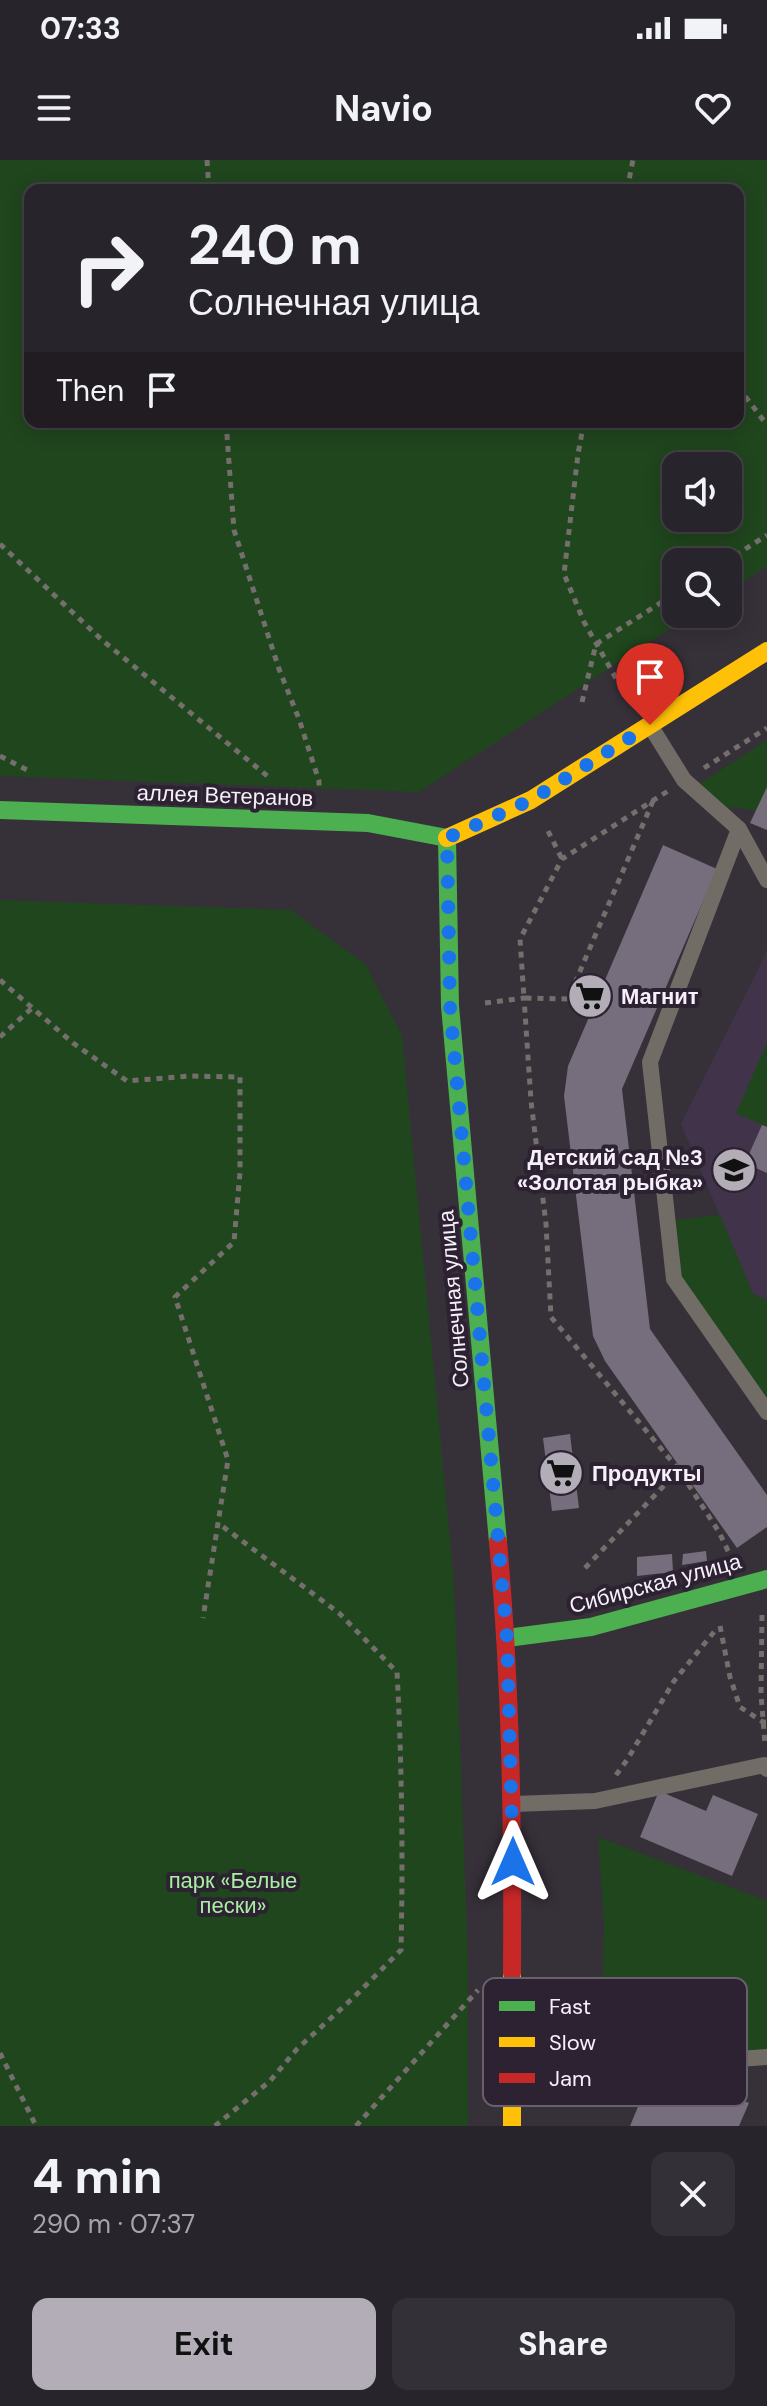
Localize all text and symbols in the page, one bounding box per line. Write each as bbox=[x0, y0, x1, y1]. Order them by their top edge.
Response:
text: 07:33 bbox=[40, 9, 121, 48]
text: Navio bbox=[334, 85, 433, 132]
icon: menu bbox=[32, 86, 76, 130]
icon: heart bbox=[691, 86, 735, 130]
text: 240 m bbox=[188, 208, 362, 281]
icon: right bbox=[56, 216, 160, 320]
text: Солнечная улица bbox=[188, 279, 480, 326]
icon: arrive bbox=[140, 368, 184, 412]
text: Then bbox=[56, 371, 124, 410]
map controls bbox=[662, 452, 742, 628]
button: sound bbox=[662, 452, 742, 532]
button: search bbox=[662, 548, 742, 628]
pin bbox=[616, 643, 684, 725]
icon: arrive bbox=[628, 655, 672, 699]
street label: аллея Ветеранов bbox=[136, 778, 314, 813]
supermarket icon: Магнит bbox=[566, 972, 614, 1020]
place label: Магнит bbox=[621, 982, 699, 1011]
place label: Детский сад №3 «Золотая рыбка» bbox=[517, 1143, 703, 1197]
school or university icon: Детский сад №3 «Золотая рыбка» bbox=[710, 1146, 758, 1194]
street label: Солнечная улица bbox=[431, 1208, 476, 1389]
supermarket icon: Продукты bbox=[537, 1449, 585, 1497]
place label: Продукты bbox=[592, 1459, 701, 1488]
street label: Сибирская улица bbox=[566, 1546, 745, 1620]
position arrow bbox=[471, 1820, 555, 1904]
park label: парк «Белые пески» bbox=[169, 1866, 297, 1920]
legend bbox=[483, 1978, 747, 2106]
text: Fast bbox=[549, 1992, 591, 2021]
text: Slow bbox=[549, 2028, 596, 2057]
text: Jam bbox=[549, 2064, 592, 2093]
text: 4 min bbox=[32, 2145, 162, 2208]
button: close bbox=[651, 2152, 735, 2236]
text: 290 m · 07:37 bbox=[32, 2207, 195, 2241]
button: Exit bbox=[32, 2298, 376, 2390]
button: Share bbox=[392, 2298, 735, 2390]

